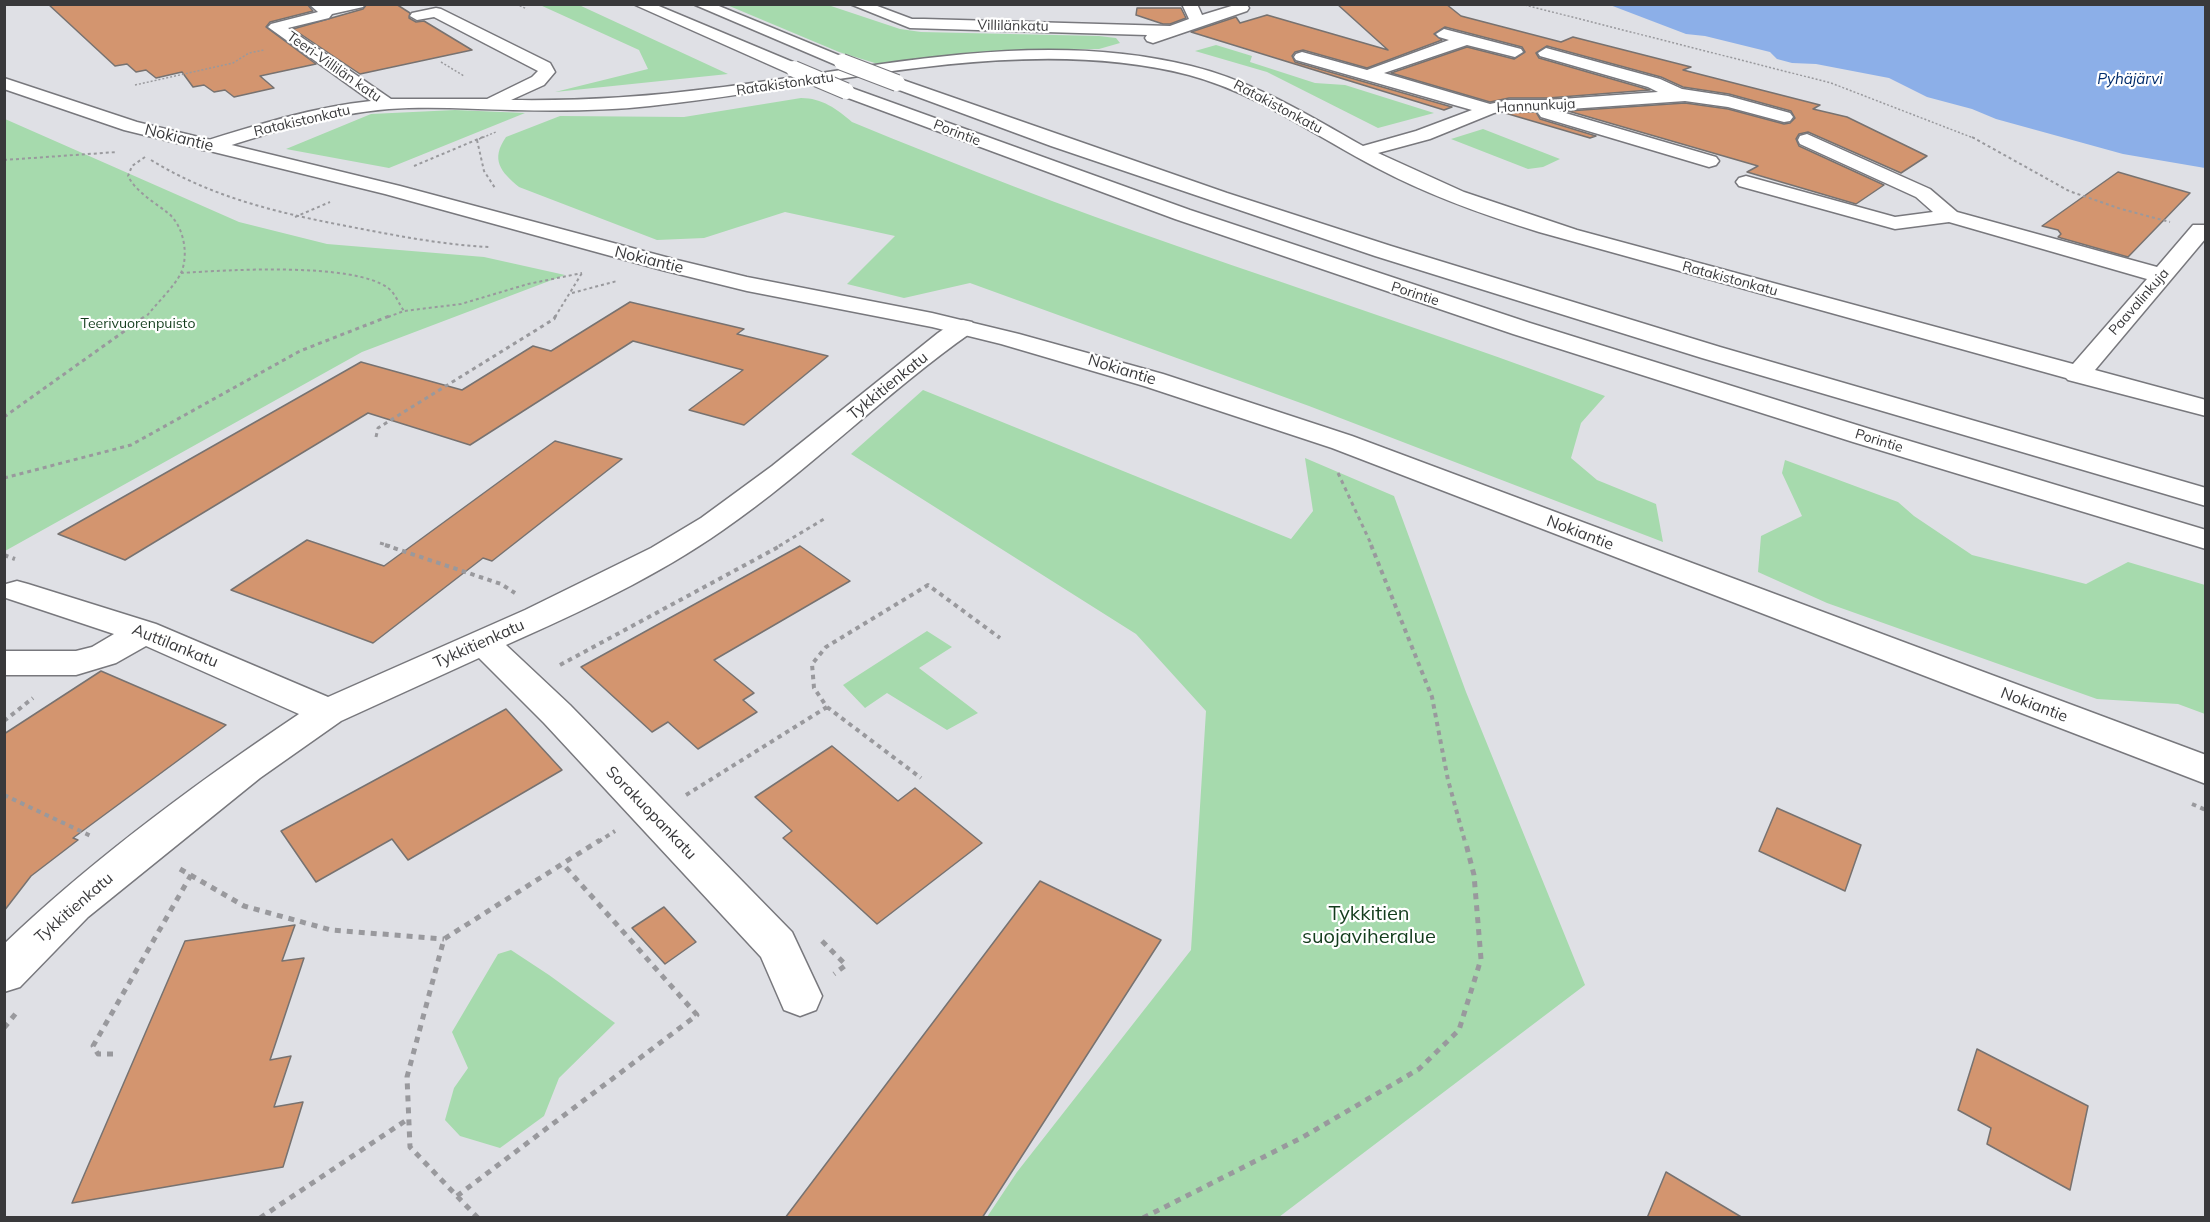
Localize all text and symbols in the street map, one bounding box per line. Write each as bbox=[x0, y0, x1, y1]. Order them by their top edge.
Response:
street label: Villilänkatu bbox=[977, 17, 1049, 35]
street label: Teeri-Villilän katu bbox=[283, 28, 385, 106]
street label: Ratakistonkatu bbox=[735, 69, 835, 99]
water label: Pyhäjärvi bbox=[2097, 70, 2163, 88]
street label: Ratakistonkatu bbox=[1231, 77, 1325, 137]
street label: Hannunkuja bbox=[1496, 96, 1576, 116]
street label: Ratakistonkatu bbox=[252, 102, 352, 140]
street label: Porintie bbox=[931, 116, 983, 150]
street label: Nokiantie bbox=[143, 120, 215, 156]
street label: Nokiantie bbox=[613, 242, 685, 278]
street label: Ratakistonkatu bbox=[1680, 258, 1780, 300]
street label: Paavalinkuja bbox=[2105, 265, 2173, 339]
street label: Porintie bbox=[1389, 278, 1441, 310]
park label: Teerivuorenpuisto bbox=[81, 316, 195, 332]
street label: Tykkitienkatu bbox=[844, 348, 932, 424]
street label: Nokiantie bbox=[1086, 351, 1158, 389]
street label: Porintie bbox=[1853, 426, 1905, 456]
street label: Nokiantie bbox=[1544, 511, 1616, 555]
street label: Tykkitienkatu bbox=[431, 615, 527, 673]
street label: Auttilankatu bbox=[129, 620, 221, 672]
street label: Nokiantie bbox=[1998, 683, 2070, 727]
street label: Sorakuopankatu bbox=[602, 762, 700, 864]
street label: Tykkitienkatu bbox=[31, 869, 117, 947]
park label: Tykkitien suojaviheralue bbox=[1302, 902, 1436, 949]

